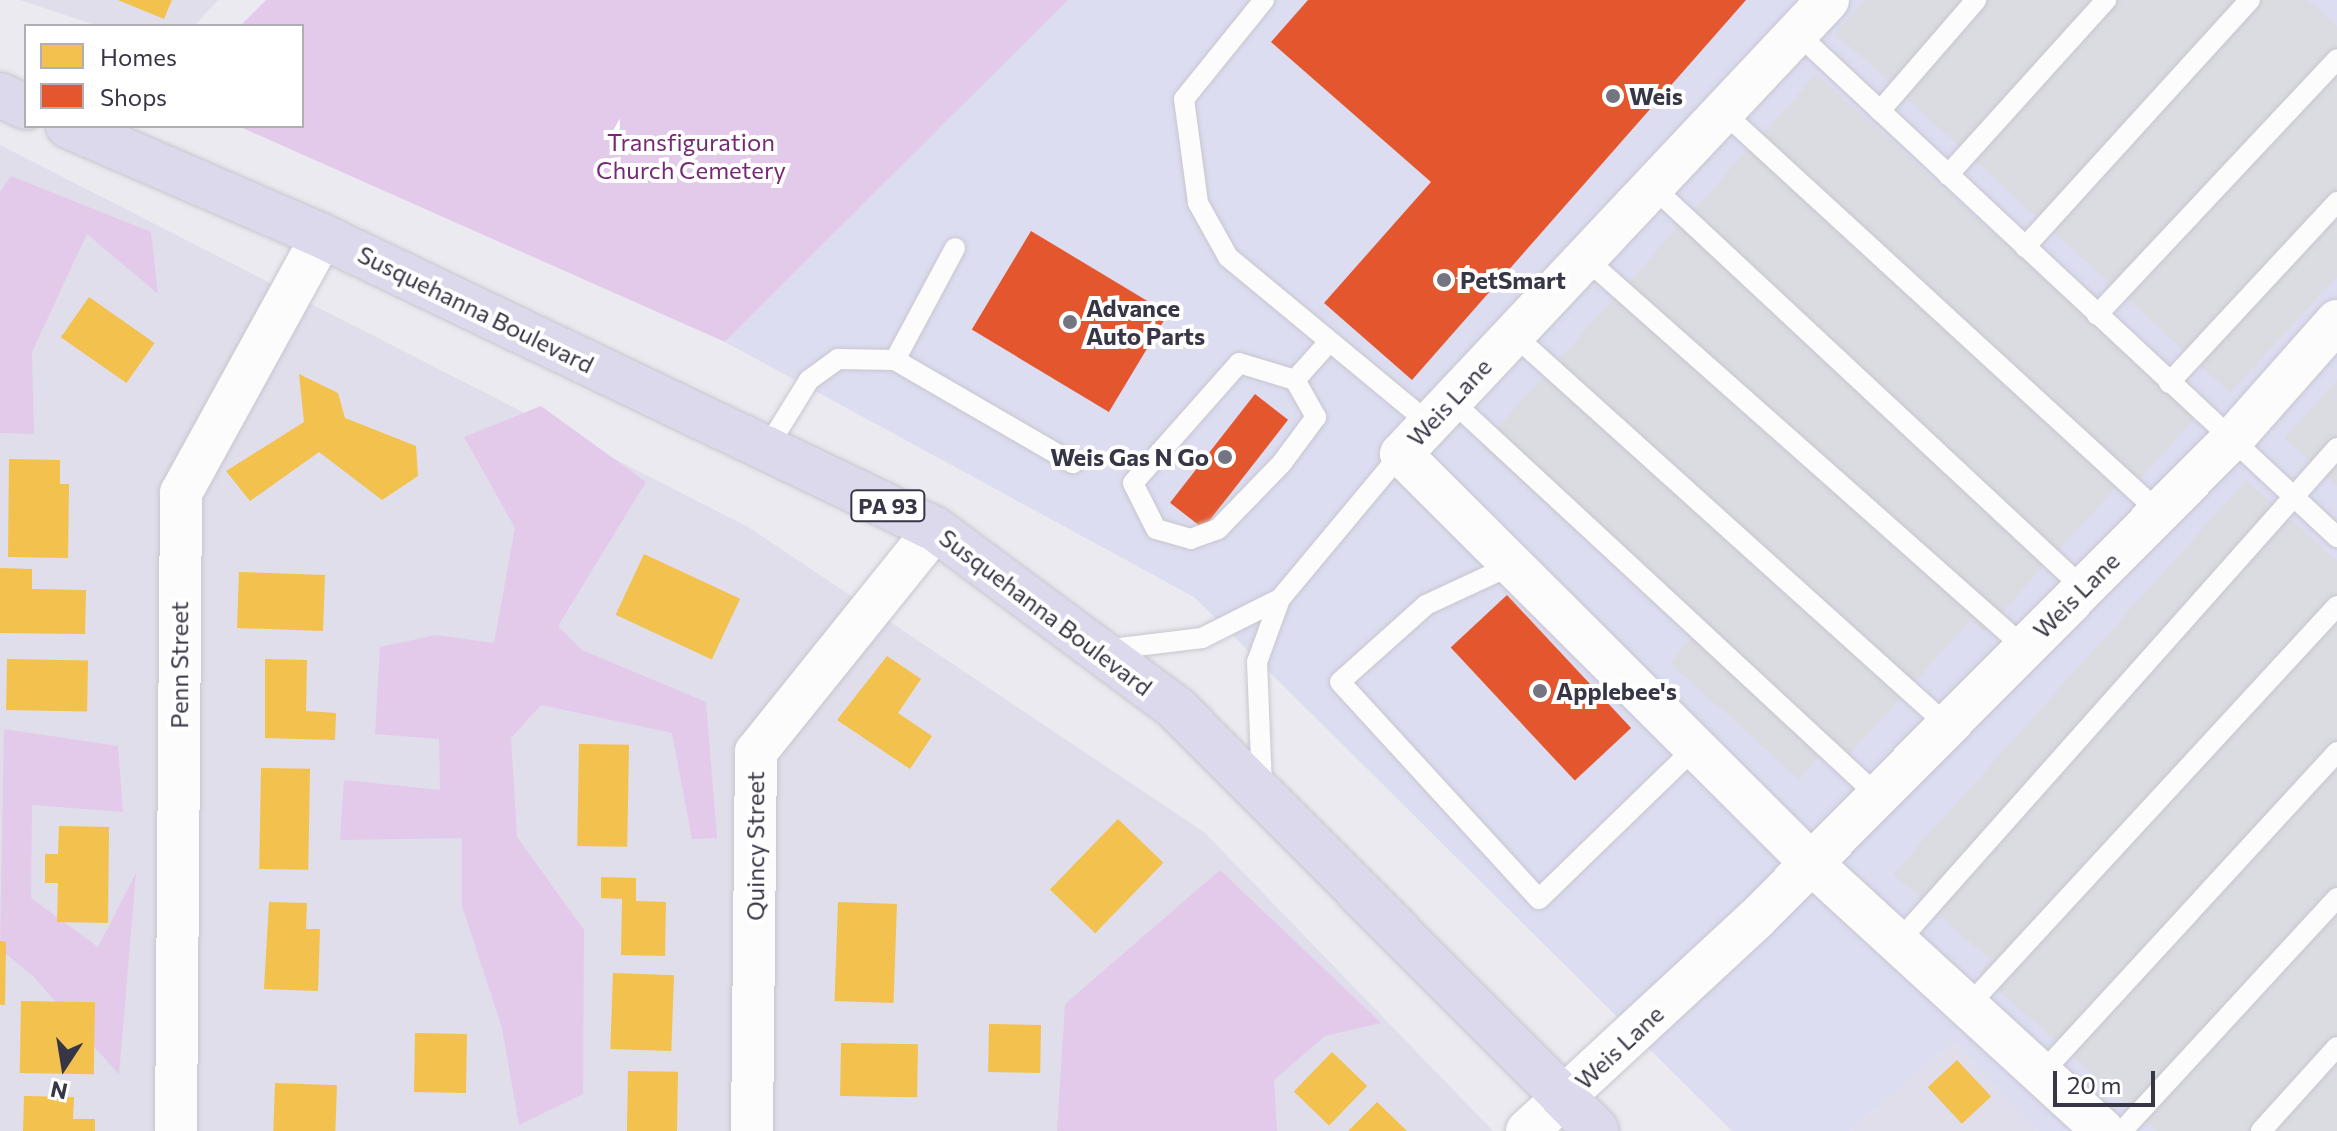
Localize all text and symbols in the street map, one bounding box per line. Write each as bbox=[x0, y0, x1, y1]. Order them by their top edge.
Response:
legend bbox=[24, 24, 304, 128]
text: Homes bbox=[100, 42, 177, 71]
text: Shops bbox=[100, 82, 167, 111]
place label: Weis bbox=[1629, 82, 1683, 110]
marker: Weis bbox=[1604, 87, 1622, 105]
park label: Transfiguration Church Cemetery bbox=[596, 128, 786, 184]
street label: Susquehanna Boulevard bbox=[353, 239, 599, 379]
place label: PetSmart bbox=[1460, 266, 1566, 294]
marker: PetSmart bbox=[1435, 271, 1453, 289]
place label: Advance Auto Parts bbox=[1086, 294, 1205, 350]
marker: Advance Auto Parts bbox=[1061, 313, 1079, 331]
street label: Weis Lane bbox=[1401, 352, 1497, 452]
place label: Weis Gas N Go bbox=[1050, 443, 1209, 471]
marker: Weis Gas N Go bbox=[1216, 448, 1234, 466]
road number: PA 93 bbox=[850, 488, 926, 524]
street label: Susquehanna Boulevard bbox=[934, 523, 1158, 701]
street label: Weis Lane bbox=[2027, 546, 2125, 644]
street label: Penn Street bbox=[165, 601, 193, 729]
place label: Applebee's bbox=[1556, 677, 1677, 705]
marker: Applebee's bbox=[1531, 682, 1549, 700]
street label: Quincy Street bbox=[741, 771, 769, 921]
street label: Weis Lane bbox=[1569, 999, 1669, 1095]
north arrow bbox=[24, 1027, 104, 1107]
scale bar bbox=[2057, 1055, 2159, 1105]
text: 20 m bbox=[2067, 1070, 2121, 1099]
text: N bbox=[48, 1076, 70, 1106]

